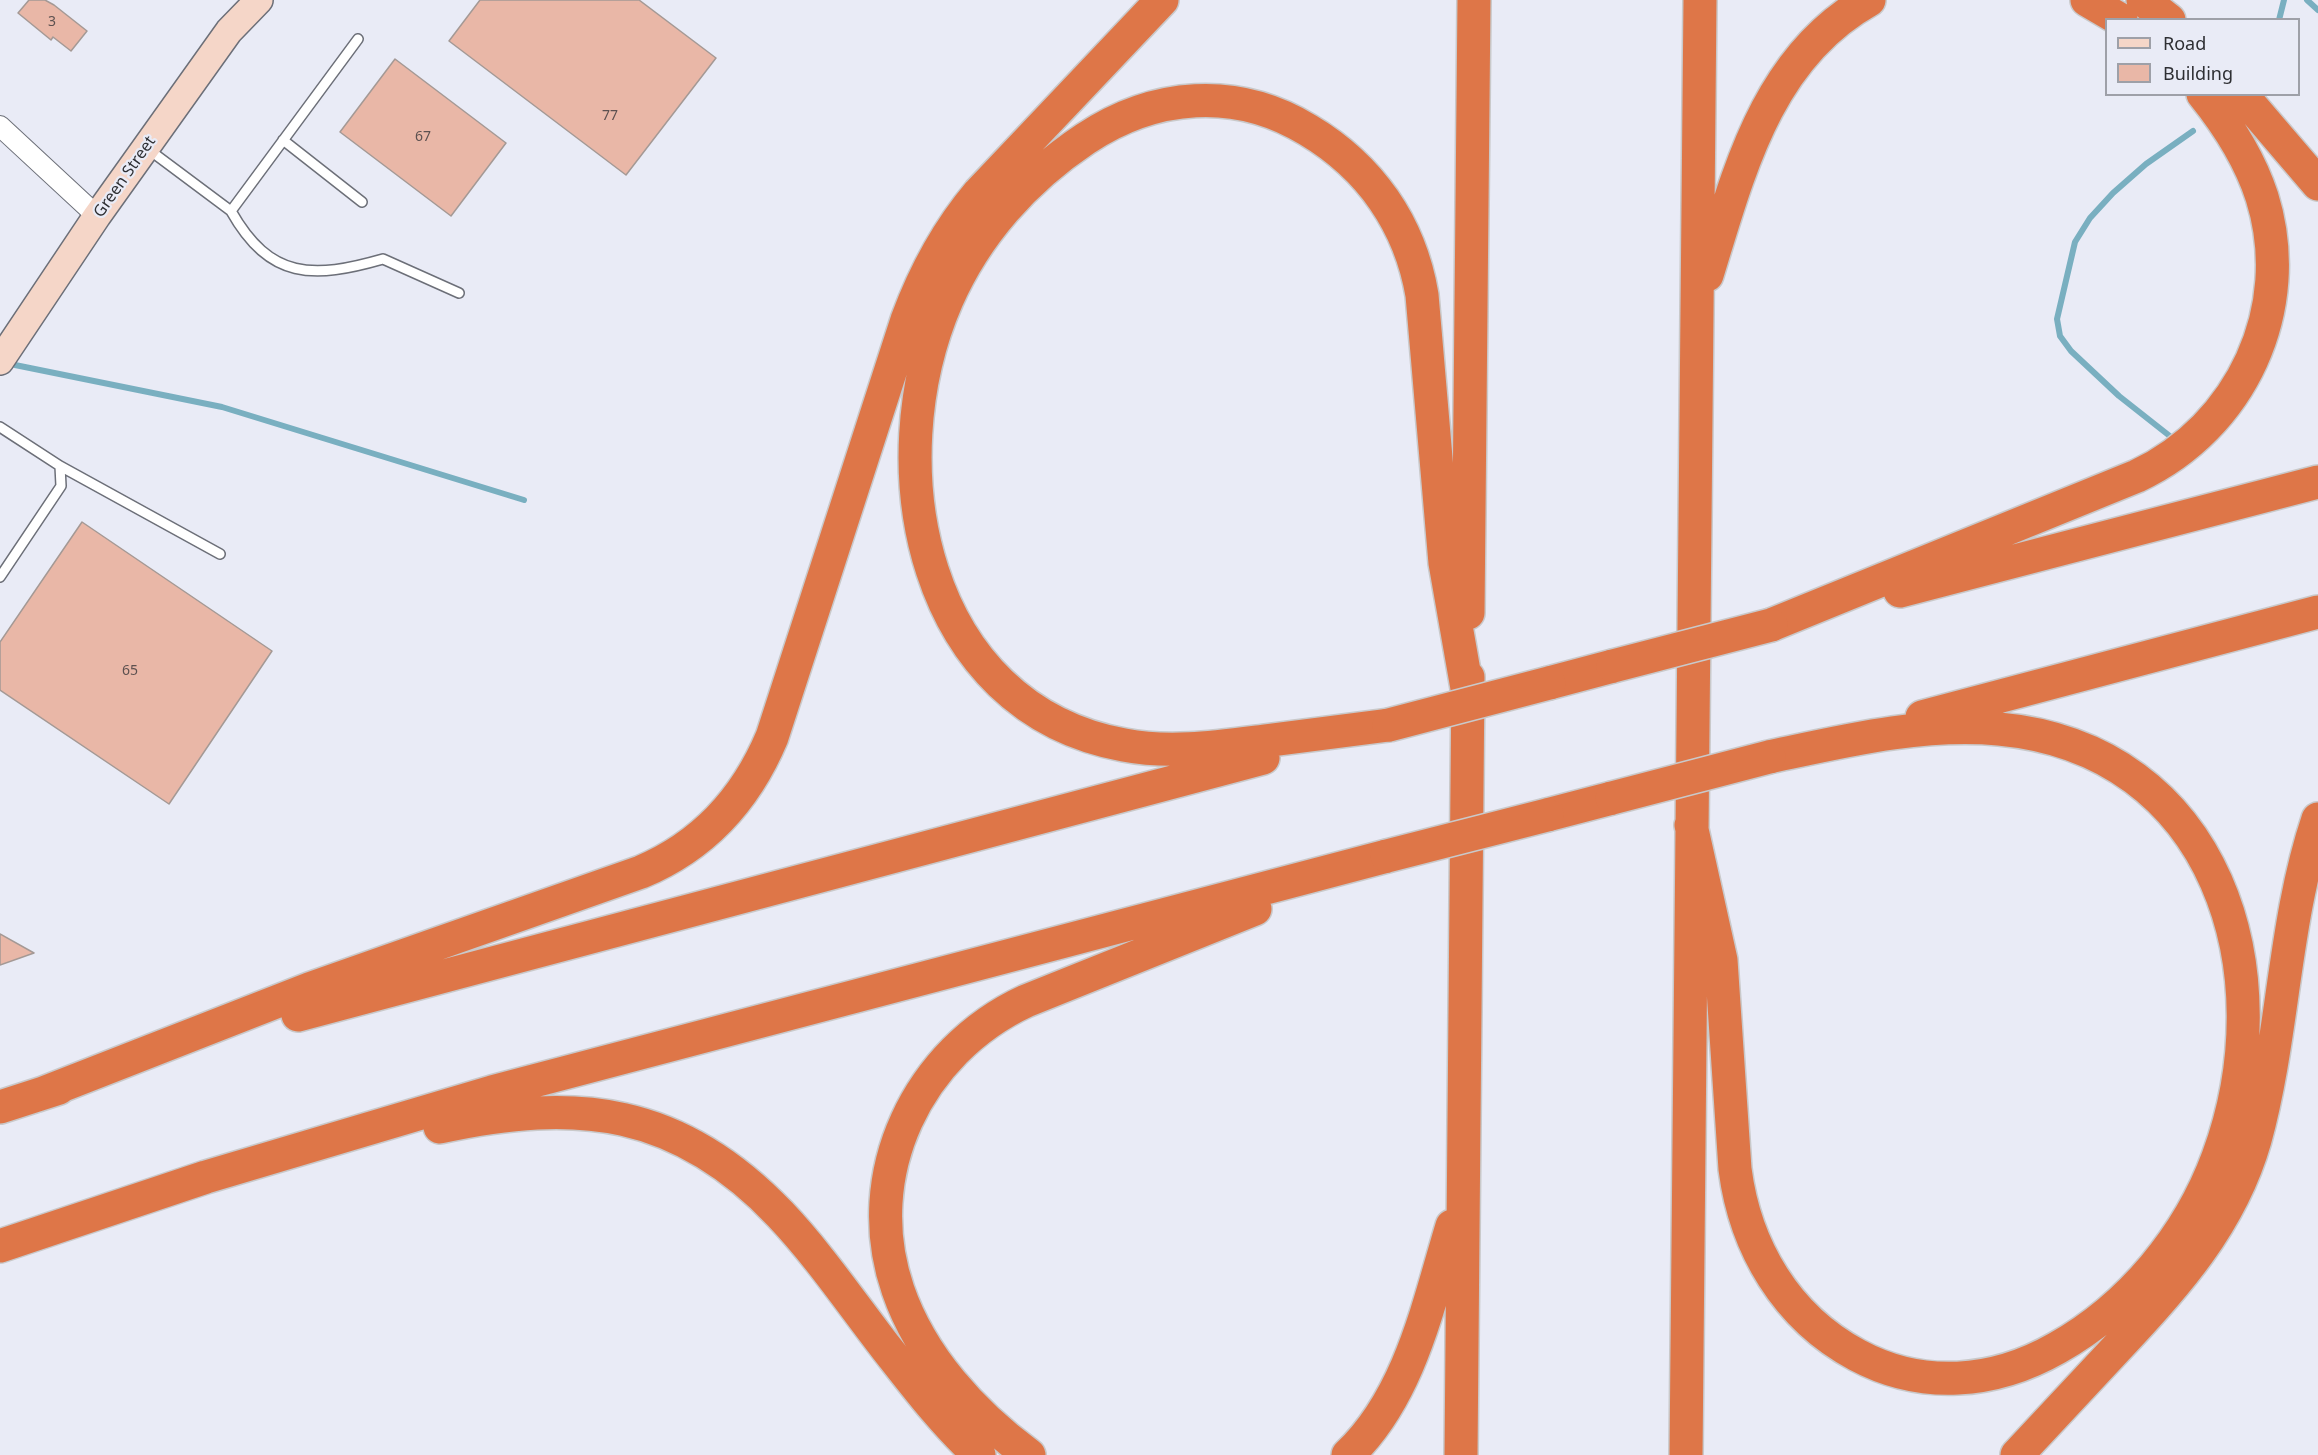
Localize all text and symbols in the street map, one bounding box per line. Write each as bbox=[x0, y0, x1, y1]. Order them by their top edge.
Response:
house number: 3 bbox=[48, 14, 56, 30]
legend bbox=[2105, 18, 2300, 96]
text: Road bbox=[2163, 31, 2206, 55]
text: Building bbox=[2163, 61, 2233, 85]
house number: 77 bbox=[602, 108, 618, 124]
house number: 67 bbox=[415, 129, 431, 145]
street label: Green Street bbox=[90, 133, 160, 221]
house number: 65 bbox=[122, 663, 138, 679]

